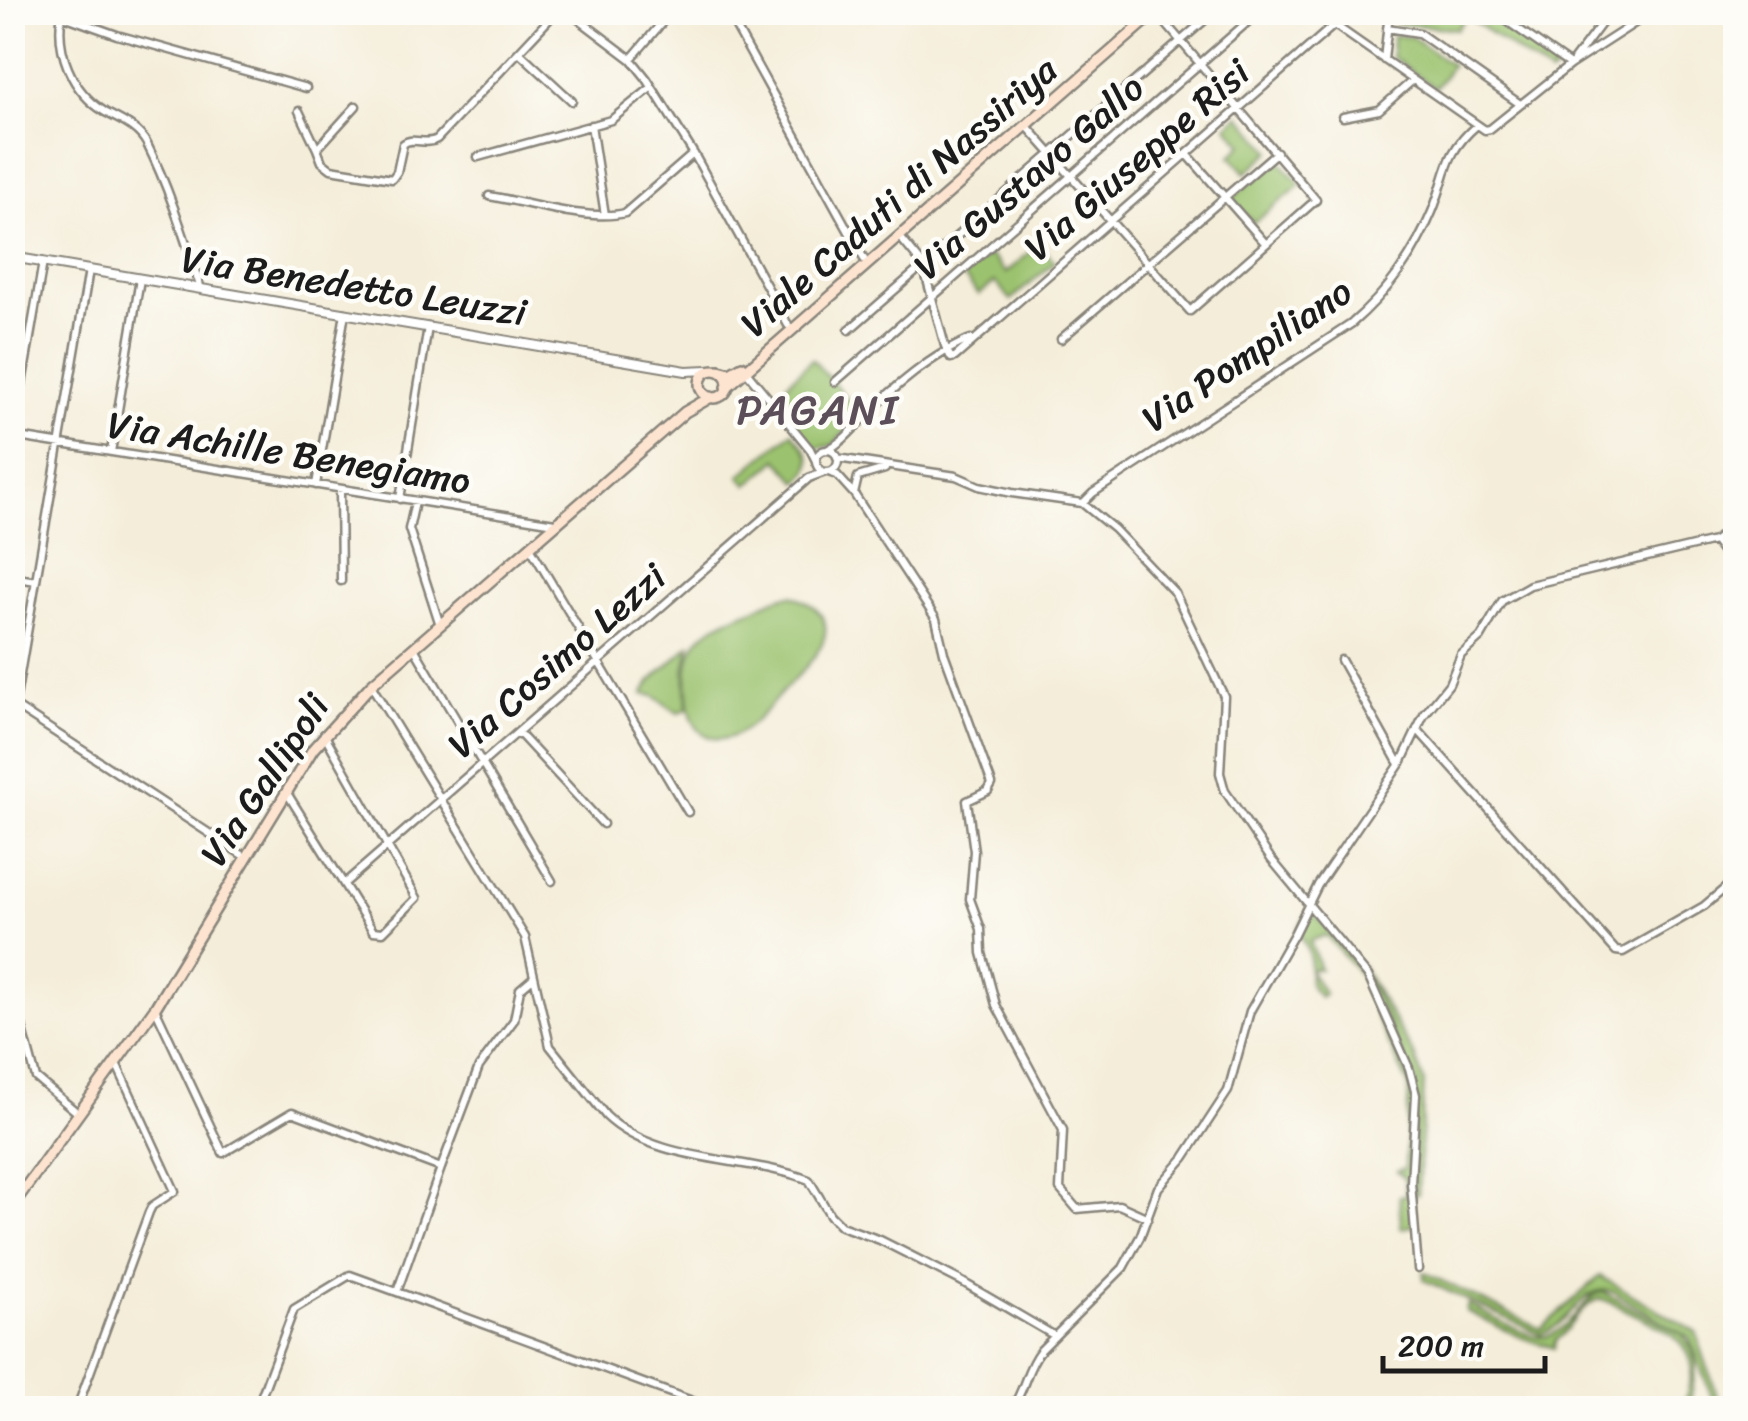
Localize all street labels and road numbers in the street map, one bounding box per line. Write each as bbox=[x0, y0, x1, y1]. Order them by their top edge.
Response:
street label: Viale Caduti di Nassiriya bbox=[724, 39, 1074, 355]
street label: Via Giuseppe Risi bbox=[1008, 41, 1267, 278]
street label: Via Gustavo Gallo bbox=[898, 57, 1160, 297]
street label: Via Benedetto Leuzzi bbox=[177, 226, 533, 347]
street label: Via Pompiliano bbox=[1128, 259, 1366, 451]
street label: Via Achille Benegiamo bbox=[103, 391, 475, 515]
street label: Via Cosimo Lezzi bbox=[432, 545, 683, 776]
street label: Via Gallipoli bbox=[182, 678, 349, 881]

